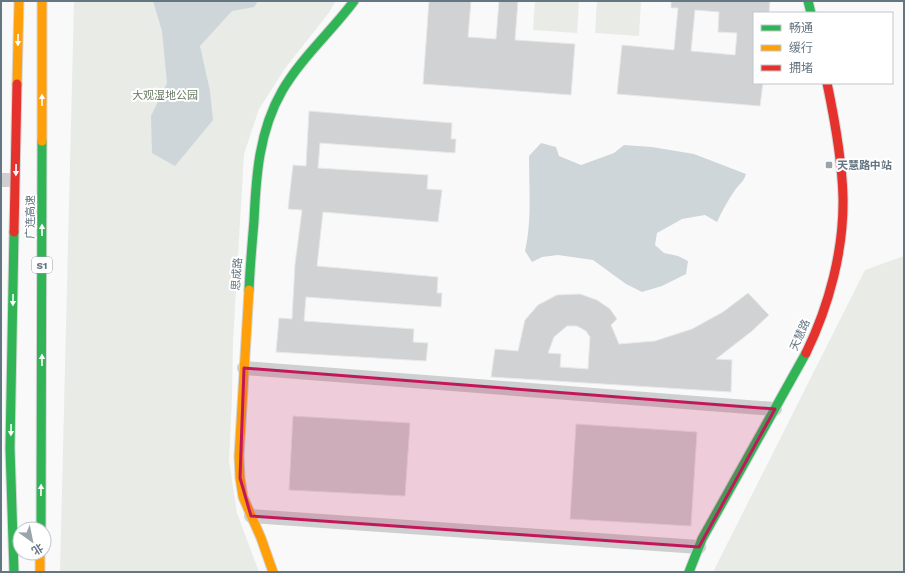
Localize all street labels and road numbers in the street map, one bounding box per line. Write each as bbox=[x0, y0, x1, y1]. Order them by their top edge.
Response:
street label: 广连高速 bbox=[24, 195, 37, 239]
road number: S1 bbox=[32, 257, 52, 273]
street label: 思成路 bbox=[229, 257, 245, 291]
street label: 天慧路 bbox=[787, 317, 813, 353]

